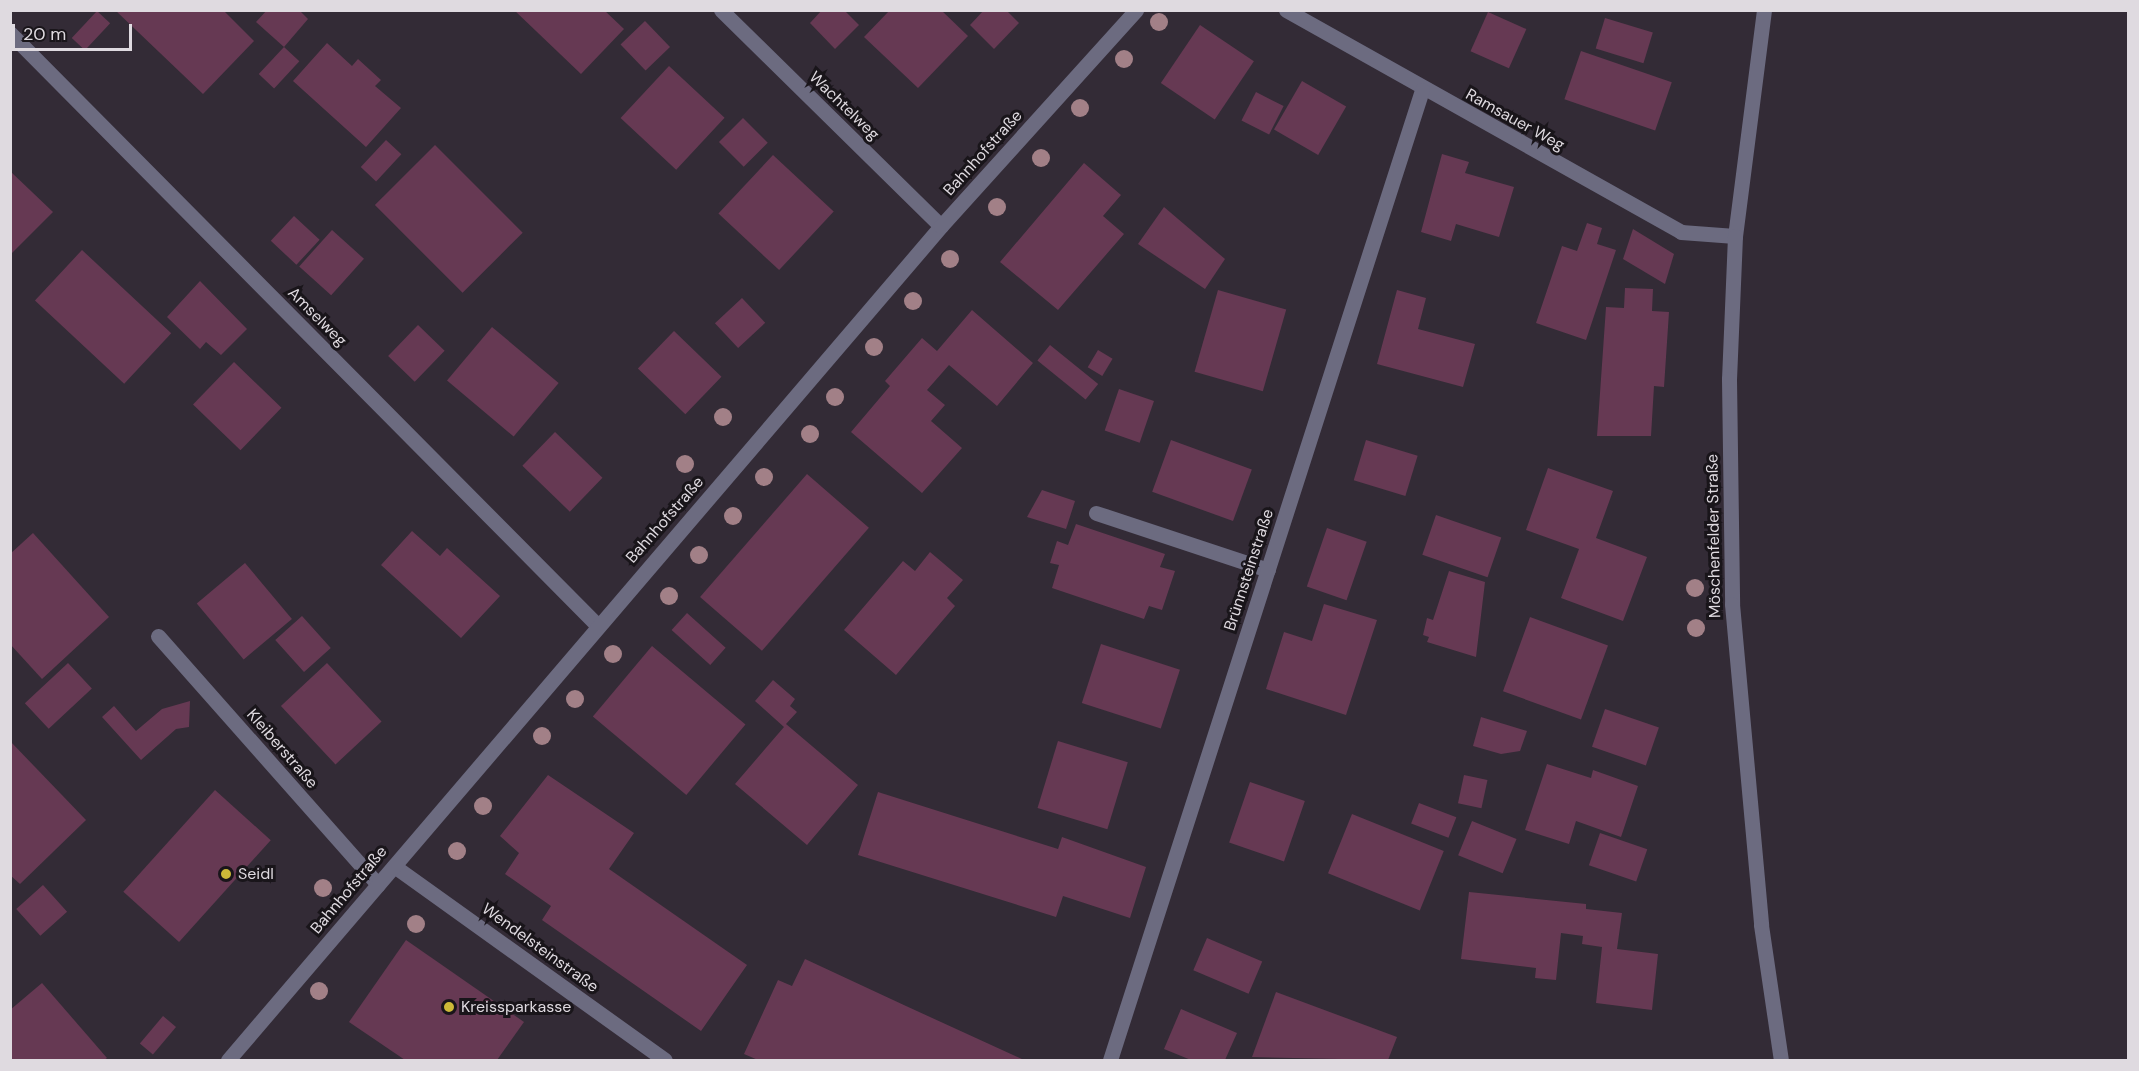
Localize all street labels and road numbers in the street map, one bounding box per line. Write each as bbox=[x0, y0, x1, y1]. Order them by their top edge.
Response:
street label: Wachtelweg bbox=[805, 68, 883, 144]
street label: Ramsauer Weg bbox=[1462, 85, 1568, 155]
street label: Bahnhofstraße bbox=[940, 106, 1026, 200]
street label: Amselweg bbox=[284, 284, 350, 350]
street label: Möschenfelder Straße bbox=[1703, 454, 1725, 618]
street label: Bahnhofstraße bbox=[622, 473, 708, 567]
street label: Brünnsteinstraße bbox=[1220, 507, 1278, 633]
street label: Kleiberstraße bbox=[242, 705, 322, 793]
street label: Bahnhofstraße bbox=[307, 842, 391, 938]
street label: Wendelsteinstraße bbox=[478, 899, 602, 997]

